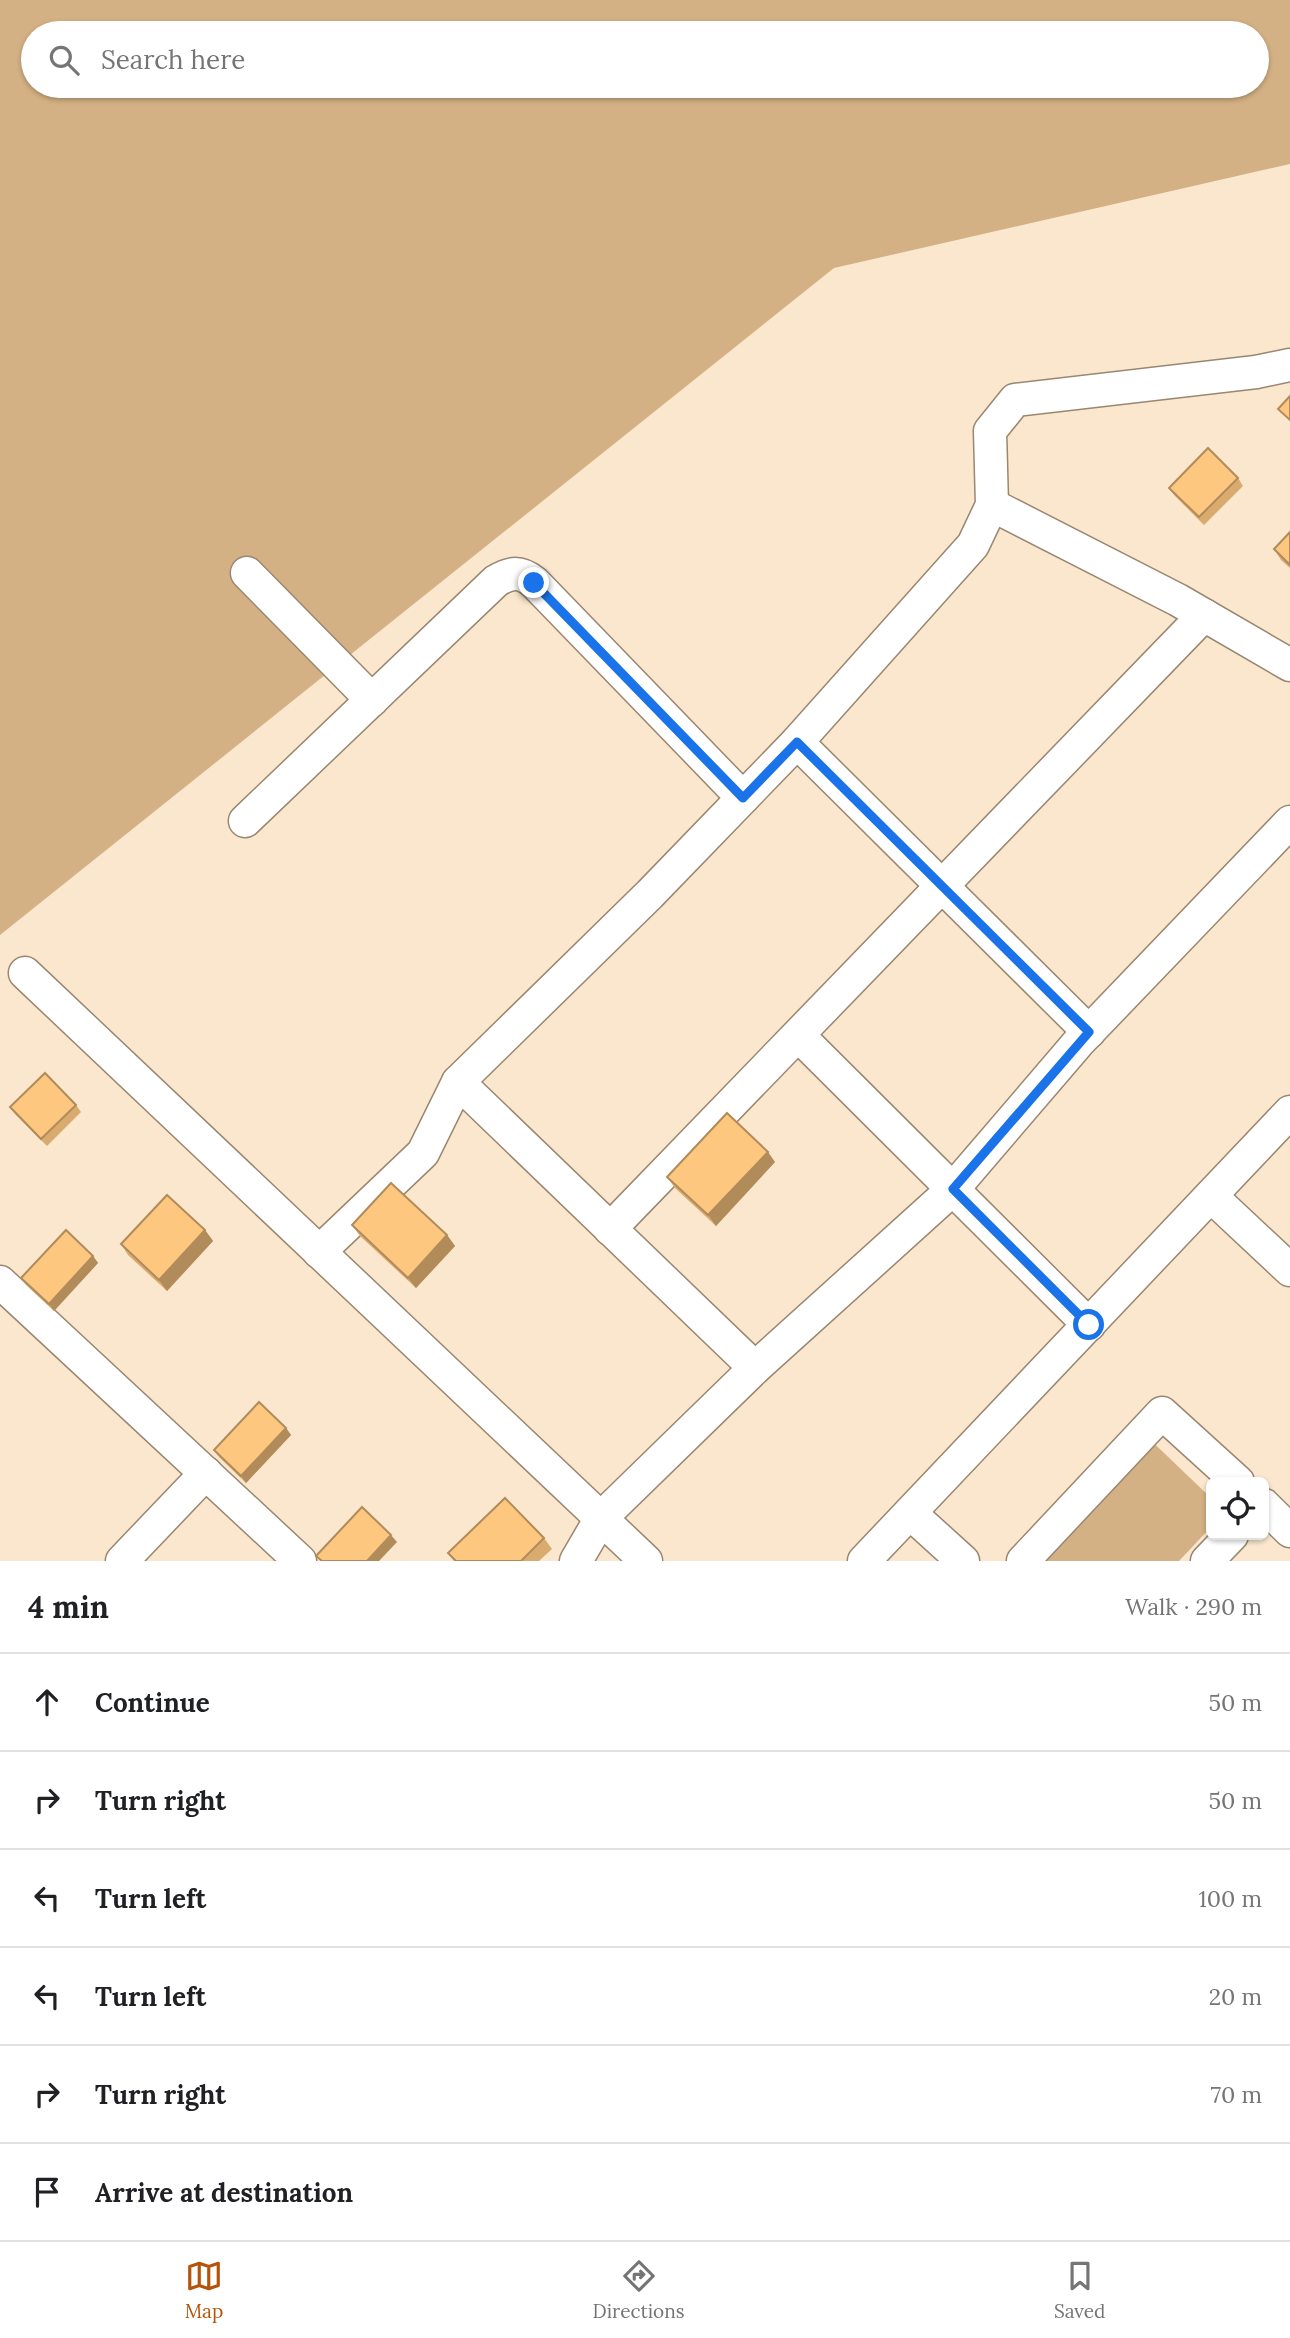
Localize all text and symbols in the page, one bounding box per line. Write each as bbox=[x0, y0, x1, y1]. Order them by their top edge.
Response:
search box bbox=[21, 21, 1269, 98]
icon: search bbox=[45, 41, 83, 79]
text: Search here bbox=[101, 43, 245, 76]
route end bbox=[518, 567, 549, 598]
route start bbox=[1073, 1309, 1104, 1340]
map controls bbox=[1206, 1477, 1269, 1540]
button: locate bbox=[1206, 1477, 1269, 1540]
text: 4 min bbox=[28, 1588, 109, 1626]
text: Walk · 290 m bbox=[1125, 1592, 1262, 1621]
icon: ahead bbox=[28, 1683, 66, 1721]
text: Continue bbox=[95, 1686, 210, 1719]
text: 50 m bbox=[1209, 1688, 1262, 1717]
icon: right bbox=[28, 1781, 66, 1819]
text: Turn right bbox=[95, 1784, 226, 1817]
text: 50 m bbox=[1209, 1786, 1262, 1815]
icon: left bbox=[28, 1879, 66, 1917]
text: Turn left bbox=[95, 1882, 206, 1915]
text: 100 m bbox=[1198, 1884, 1262, 1913]
icon: left bbox=[28, 1977, 66, 2015]
text: Turn left bbox=[95, 1980, 206, 2013]
text: 20 m bbox=[1209, 1982, 1262, 2011]
icon: right bbox=[28, 2075, 66, 2113]
text: Turn right bbox=[95, 2078, 226, 2111]
text: 70 m bbox=[1211, 2080, 1262, 2109]
icon: arrive bbox=[28, 2173, 66, 2211]
text: Arrive at destination bbox=[95, 2176, 353, 2209]
tab: Map bbox=[185, 2257, 223, 2323]
tab: Directions bbox=[593, 2257, 685, 2323]
tab: Saved bbox=[1054, 2257, 1105, 2323]

